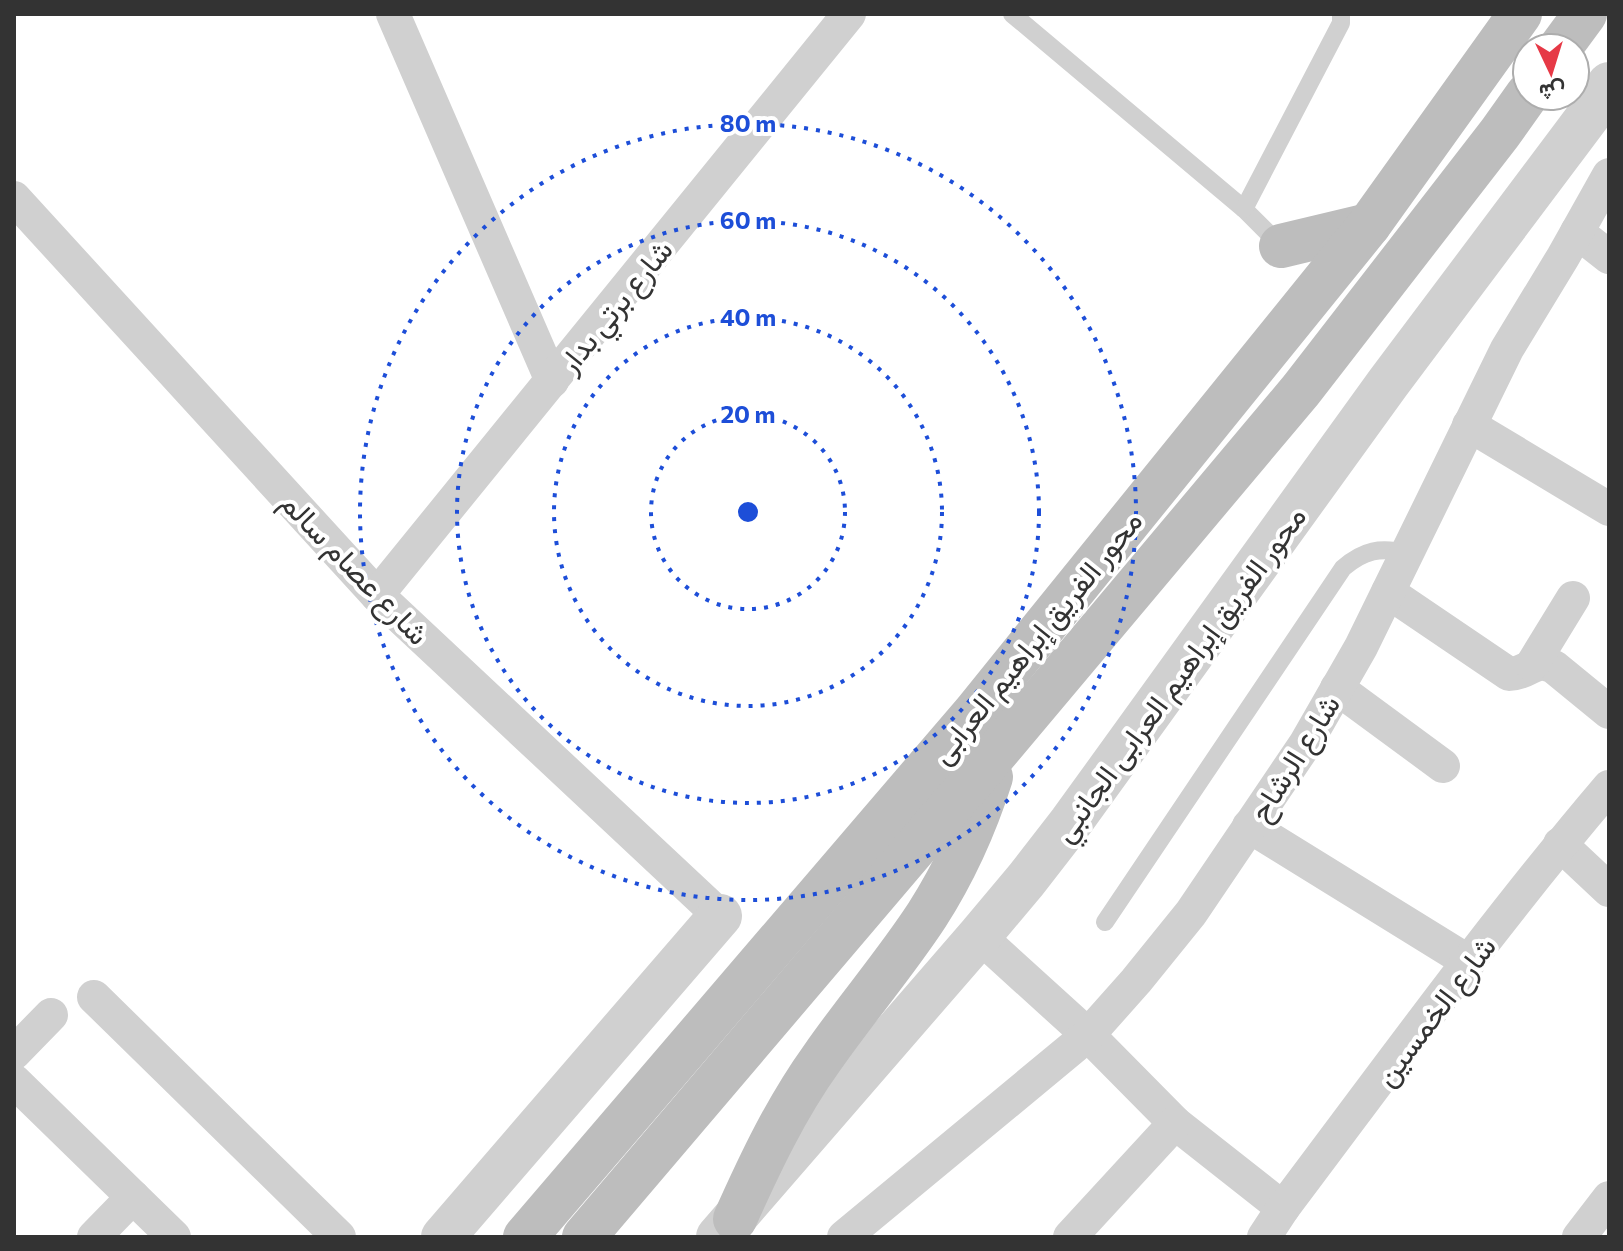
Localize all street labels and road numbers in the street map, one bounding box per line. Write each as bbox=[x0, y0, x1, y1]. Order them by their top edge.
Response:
street label: شارع برتي بدار bbox=[548, 231, 685, 385]
street label: شارع عصام سالم bbox=[271, 483, 438, 654]
street label: محور الفريق إبراهيم العرابى الجانبي bbox=[1044, 498, 1319, 853]
street label: محور الفريق إبراهيم العرابى bbox=[921, 502, 1151, 772]
street label: شارع الرشاح bbox=[1240, 687, 1350, 829]
street label: شارع الخمسين bbox=[1366, 928, 1506, 1095]

